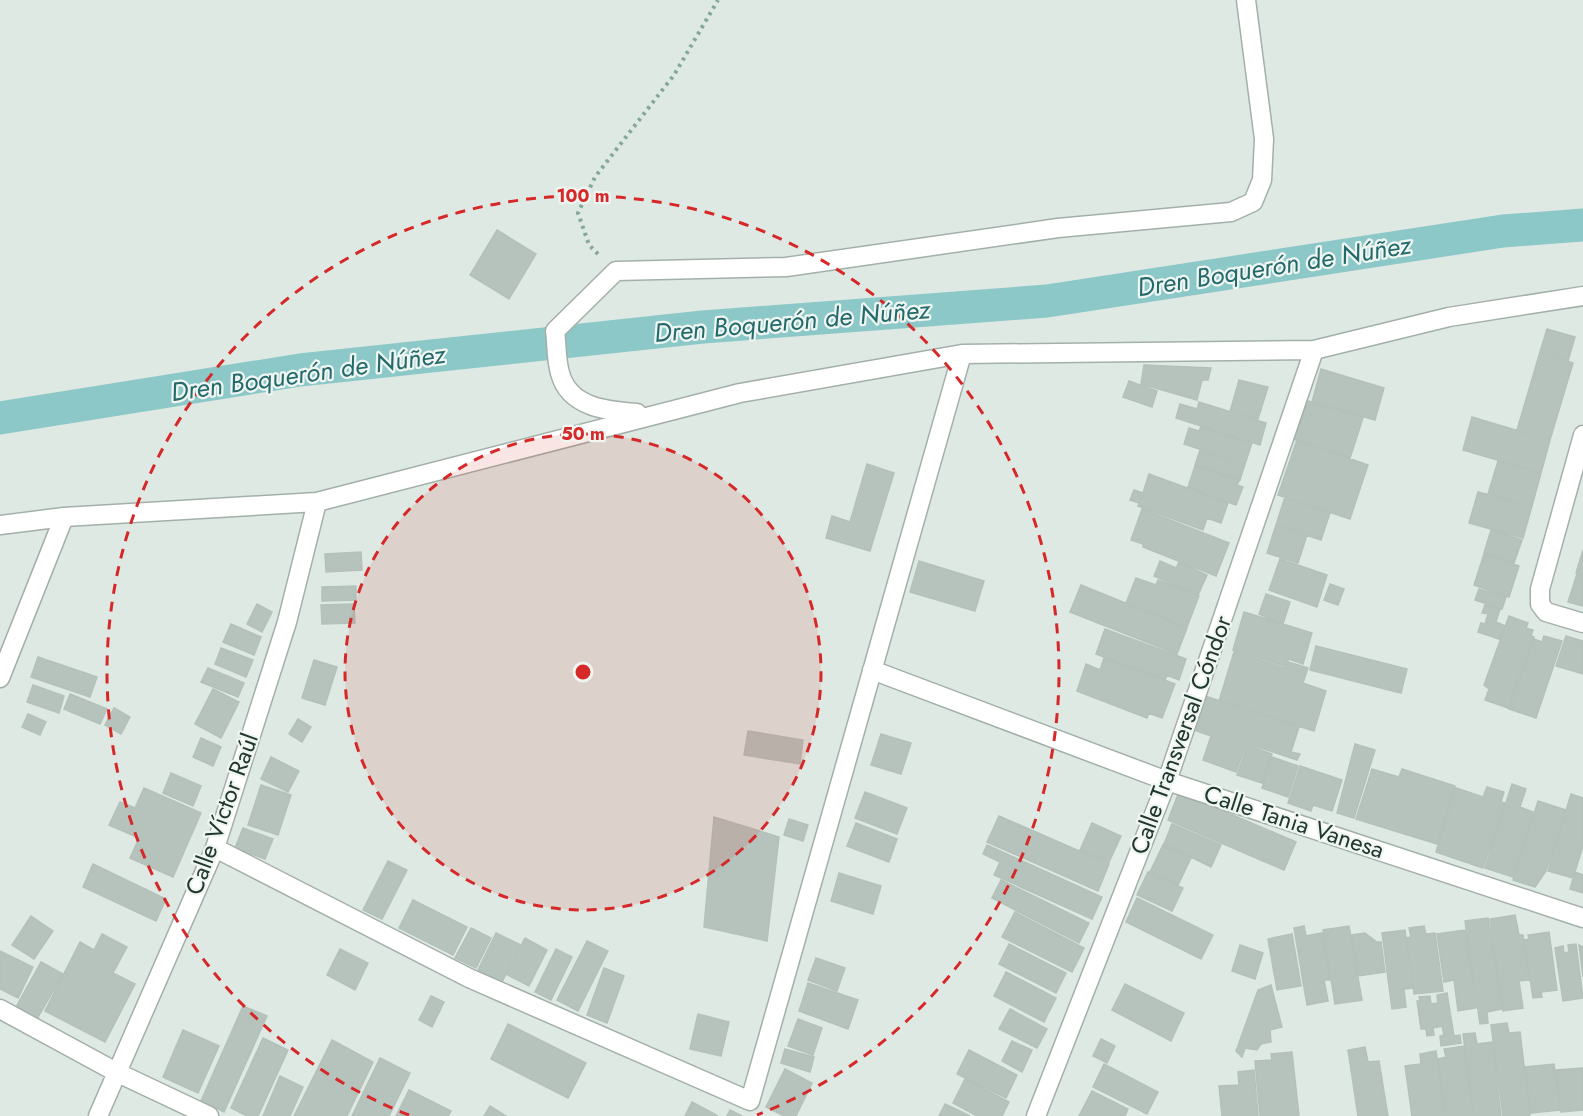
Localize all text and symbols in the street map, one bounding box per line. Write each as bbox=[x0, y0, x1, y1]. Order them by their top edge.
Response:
text: 100 m bbox=[556, 183, 610, 209]
water label: Dren Boquerón de Núñez bbox=[1134, 225, 1415, 306]
water label: Dren Boquerón de Núñez bbox=[653, 290, 933, 352]
water label: Dren Boquerón de Núñez bbox=[168, 335, 449, 411]
text: 50 m bbox=[561, 421, 605, 447]
street label: Calle Transversal Cóndor bbox=[1121, 610, 1240, 859]
centre of rings bbox=[573, 662, 593, 682]
street label: Calle Víctor Raúl bbox=[176, 728, 267, 899]
street label: Calle Tania Vanesa bbox=[1200, 776, 1389, 867]

